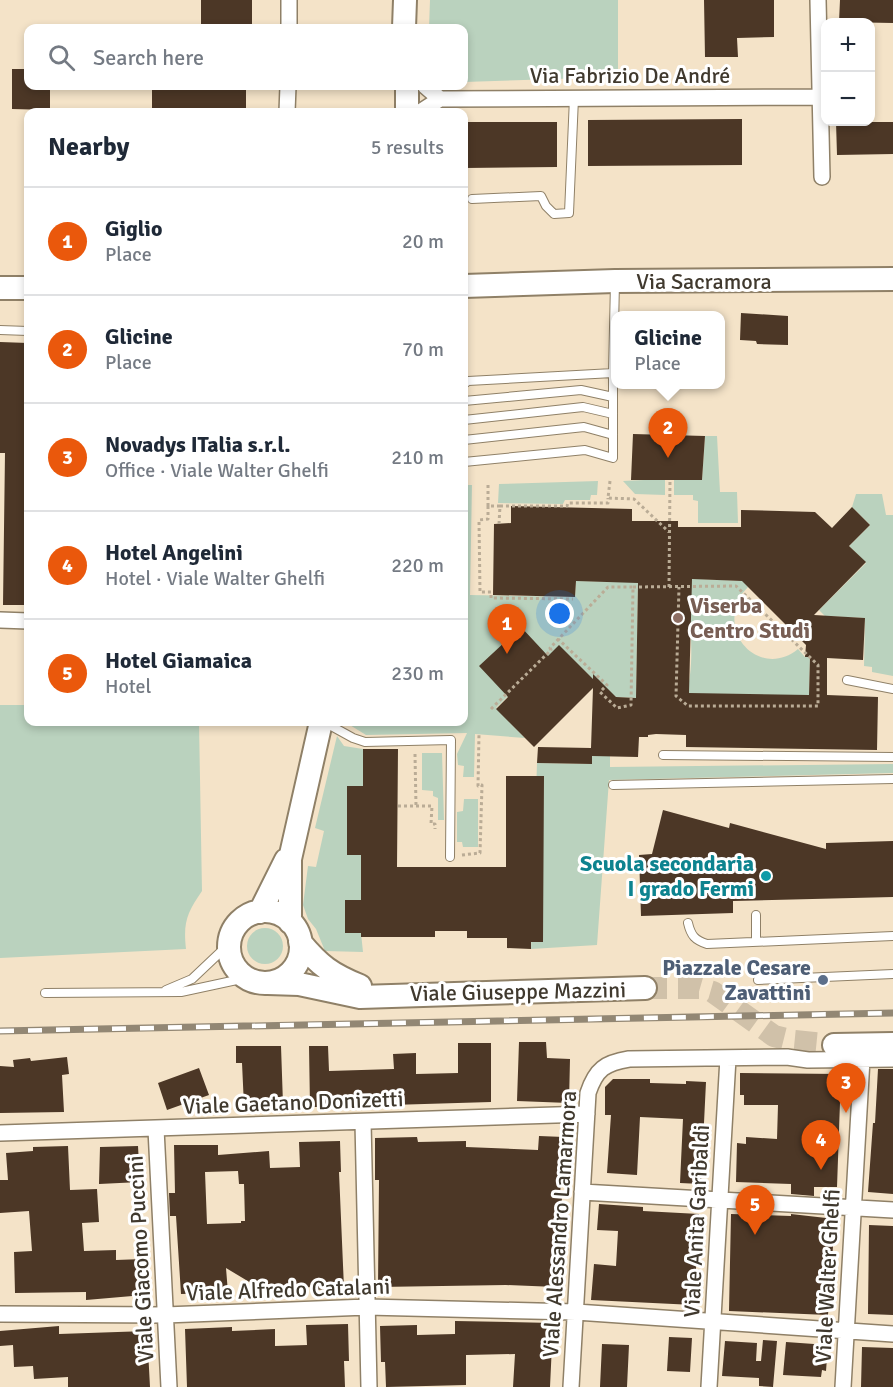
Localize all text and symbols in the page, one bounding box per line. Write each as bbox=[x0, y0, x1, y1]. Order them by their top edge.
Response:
map controls bbox=[821, 18, 875, 126]
button: + bbox=[821, 18, 875, 72]
search box bbox=[24, 24, 468, 90]
icon: search bbox=[45, 41, 78, 74]
text: Search here bbox=[93, 44, 204, 71]
street label: Via Fabrizio De André bbox=[530, 62, 730, 89]
button: − bbox=[821, 72, 875, 126]
text: Nearby bbox=[48, 131, 129, 163]
text: 5 results bbox=[371, 135, 444, 160]
text: Giglio bbox=[105, 215, 162, 242]
text: 1 bbox=[62, 229, 73, 254]
text: 20 m bbox=[402, 229, 444, 254]
text: Place bbox=[105, 242, 152, 267]
street label: Via Sacramora bbox=[636, 268, 772, 295]
popup bbox=[611, 311, 725, 389]
text: Glicine bbox=[105, 323, 173, 350]
text: Glicine bbox=[634, 324, 702, 351]
text: 2 bbox=[62, 337, 73, 362]
text: 70 m bbox=[402, 337, 444, 362]
text: Place bbox=[105, 350, 152, 375]
text: Place bbox=[634, 351, 681, 376]
pin: 2 bbox=[648, 408, 688, 458]
text: Novadys ITalia s.r.l. bbox=[105, 431, 291, 458]
text: 3 bbox=[62, 445, 73, 470]
text: 210 m bbox=[391, 445, 444, 470]
text: Office · Viale Walter Ghelfi bbox=[105, 458, 329, 483]
text: Hotel Angelini bbox=[105, 539, 243, 566]
text: 4 bbox=[62, 553, 73, 578]
text: 220 m bbox=[391, 553, 444, 578]
text: Hotel · Viale Walter Ghelfi bbox=[105, 566, 325, 591]
place label: Viserba Centro Studi bbox=[690, 592, 810, 644]
your location bbox=[545, 599, 574, 628]
pin: 1 bbox=[488, 604, 526, 654]
marker: Viserba Centro Studi bbox=[671, 611, 685, 625]
text: Hotel Giamaica bbox=[105, 647, 252, 674]
text: 5 bbox=[62, 661, 73, 686]
text: 230 m bbox=[391, 661, 444, 686]
text: Hotel bbox=[105, 674, 151, 699]
place label: Scuola secondaria I grado Fermi bbox=[580, 850, 754, 902]
marker: Scuola secondaria I grado Fermi bbox=[759, 869, 773, 883]
place label: Piazzale Cesare Zavattini bbox=[662, 954, 811, 1006]
marker: Piazzale Cesare Zavattini bbox=[816, 973, 830, 987]
street label: Viale Giuseppe Mazzini bbox=[410, 976, 626, 1007]
pin: 3 bbox=[826, 1064, 866, 1113]
street label: Viale Gaetano Donizetti bbox=[182, 1085, 404, 1120]
street label: Viale Alessandro Lamarmora bbox=[537, 1090, 582, 1358]
pin: 4 bbox=[802, 1120, 840, 1170]
street label: Viale Anita Garibaldi bbox=[678, 1124, 715, 1318]
street label: Viale Giacomo Puccini bbox=[122, 1155, 159, 1363]
pin: 5 bbox=[736, 1186, 774, 1235]
street label: Viale Walter Ghelfi bbox=[809, 1188, 846, 1364]
street label: Viale Alfredo Catalani bbox=[185, 1272, 391, 1307]

